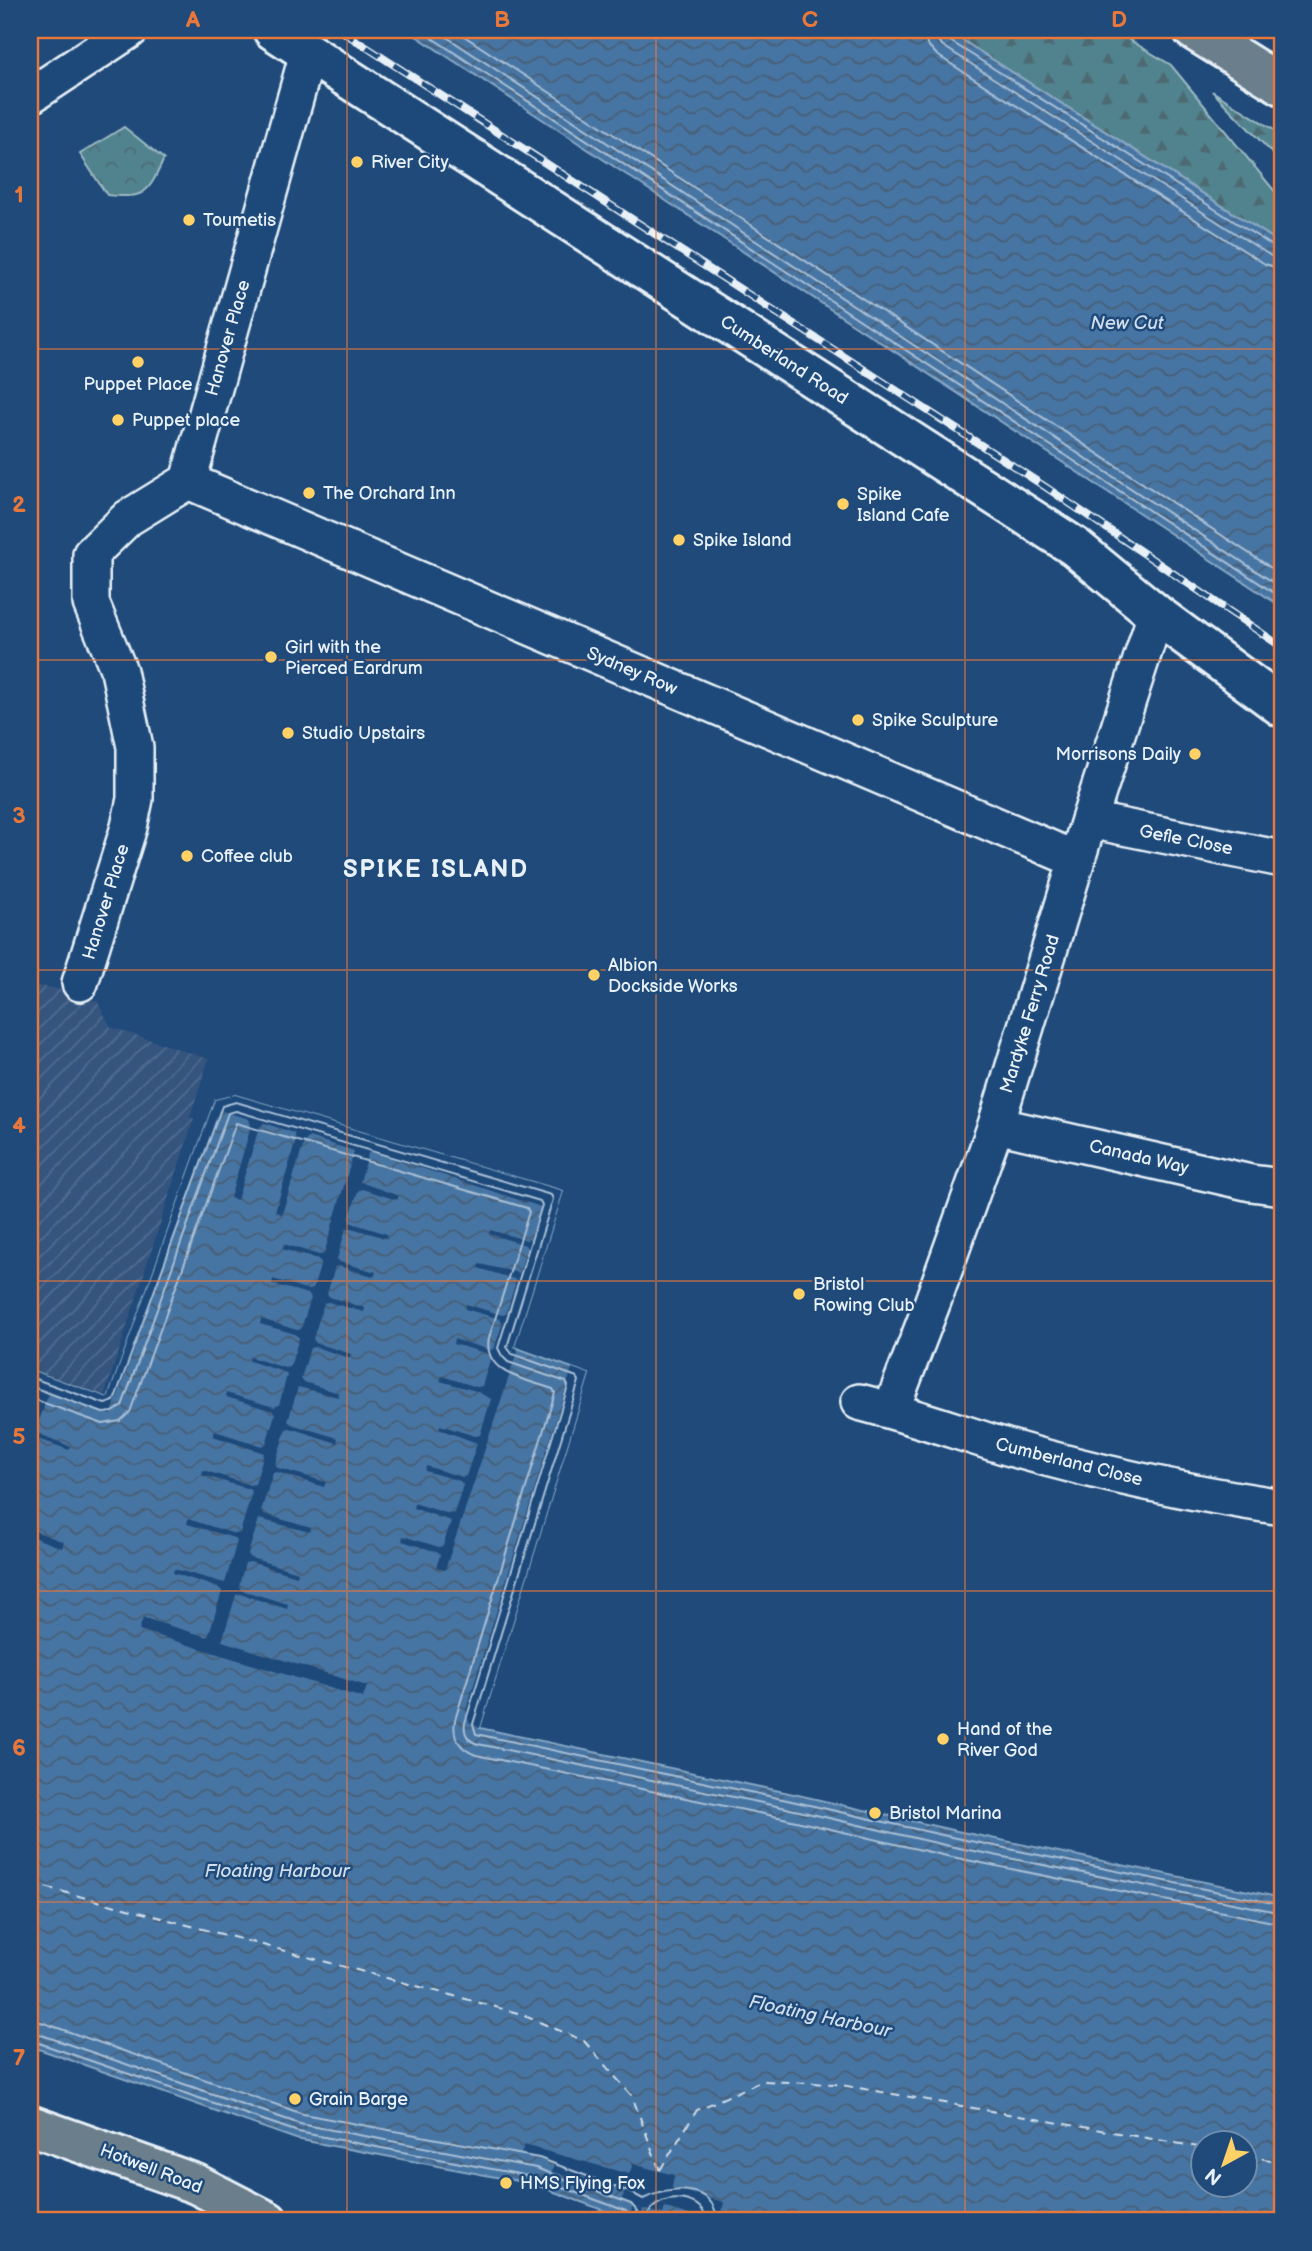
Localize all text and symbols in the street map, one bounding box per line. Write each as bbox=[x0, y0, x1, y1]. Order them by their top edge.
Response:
text: A bbox=[185, 6, 201, 34]
text: B bbox=[494, 6, 510, 34]
text: C bbox=[802, 6, 818, 34]
text: D bbox=[1111, 6, 1127, 34]
place label: River City bbox=[371, 152, 449, 173]
marker: River City bbox=[349, 154, 365, 170]
text: 1 bbox=[14, 181, 24, 209]
place label: Toumetis bbox=[203, 210, 276, 231]
marker: Toumetis bbox=[181, 212, 197, 228]
street label: Hanover Place bbox=[201, 277, 255, 398]
street label: Cumberland Road bbox=[716, 311, 852, 409]
water label: New Cut bbox=[1090, 312, 1165, 335]
marker: Puppet Place bbox=[130, 354, 146, 370]
place label: Puppet Place bbox=[84, 374, 193, 395]
place label: Puppet place bbox=[132, 410, 240, 431]
marker: Puppet place bbox=[110, 412, 126, 428]
place label: The Orchard Inn bbox=[323, 483, 456, 504]
place label: Spike Island Cafe bbox=[857, 484, 950, 526]
marker: The Orchard Inn bbox=[301, 485, 317, 501]
text: 2 bbox=[12, 491, 26, 519]
marker: Spike Island Cafe bbox=[835, 496, 851, 512]
place label: Spike Island bbox=[693, 530, 792, 551]
marker: Spike Island bbox=[671, 532, 687, 548]
place label: Girl with the Pierced Eardrum bbox=[285, 637, 423, 679]
street label: Sydney Row bbox=[584, 643, 680, 699]
marker: Girl with the Pierced Eardrum bbox=[263, 649, 279, 665]
place label: Spike Sculpture bbox=[872, 710, 999, 731]
marker: Spike Sculpture bbox=[850, 712, 866, 728]
place label: Studio Upstairs bbox=[302, 723, 425, 744]
marker: Studio Upstairs bbox=[280, 725, 296, 741]
place label: Morrisons Daily bbox=[1056, 744, 1182, 765]
marker: Morrisons Daily bbox=[1187, 746, 1203, 762]
text: 3 bbox=[12, 802, 26, 830]
street label: Gefle Close bbox=[1138, 821, 1235, 859]
street label: Hanover Place bbox=[78, 841, 134, 962]
place label: Coffee club bbox=[201, 846, 293, 867]
marker: Coffee club bbox=[179, 848, 195, 864]
district label: SPIKE ISLAND bbox=[343, 855, 529, 884]
street label: Mardyke Ferry Road bbox=[996, 932, 1064, 1096]
place label: Albion Dockside Works bbox=[608, 955, 738, 997]
marker: Albion Dockside Works bbox=[586, 967, 602, 983]
text: 4 bbox=[12, 1112, 26, 1140]
street label: Canada Way bbox=[1087, 1135, 1192, 1179]
place label: Bristol Rowing Club bbox=[813, 1274, 915, 1316]
marker: Bristol Rowing Club bbox=[791, 1286, 807, 1302]
text: 5 bbox=[12, 1423, 26, 1451]
street label: Cumberland Close bbox=[993, 1434, 1145, 1491]
place label: Hand of the River God bbox=[957, 1719, 1053, 1761]
marker: Hand of the River God bbox=[935, 1731, 951, 1747]
text: 6 bbox=[12, 1734, 26, 1762]
place label: Bristol Marina bbox=[889, 1803, 1002, 1824]
marker: Bristol Marina bbox=[867, 1805, 883, 1821]
water label: Floating Harbour bbox=[205, 1860, 351, 1883]
water label: Floating Harbour bbox=[747, 1991, 894, 2044]
text: 7 bbox=[13, 2044, 26, 2072]
place label: Grain Barge bbox=[309, 2089, 408, 2110]
marker: Grain Barge bbox=[287, 2091, 303, 2107]
north arrow bbox=[1190, 2128, 1260, 2198]
street label: Hotwell Road bbox=[97, 2140, 205, 2198]
text: N bbox=[1201, 2162, 1227, 2189]
place label: HMS Flying Fox bbox=[520, 2173, 646, 2194]
marker: HMS Flying Fox bbox=[498, 2175, 514, 2191]

